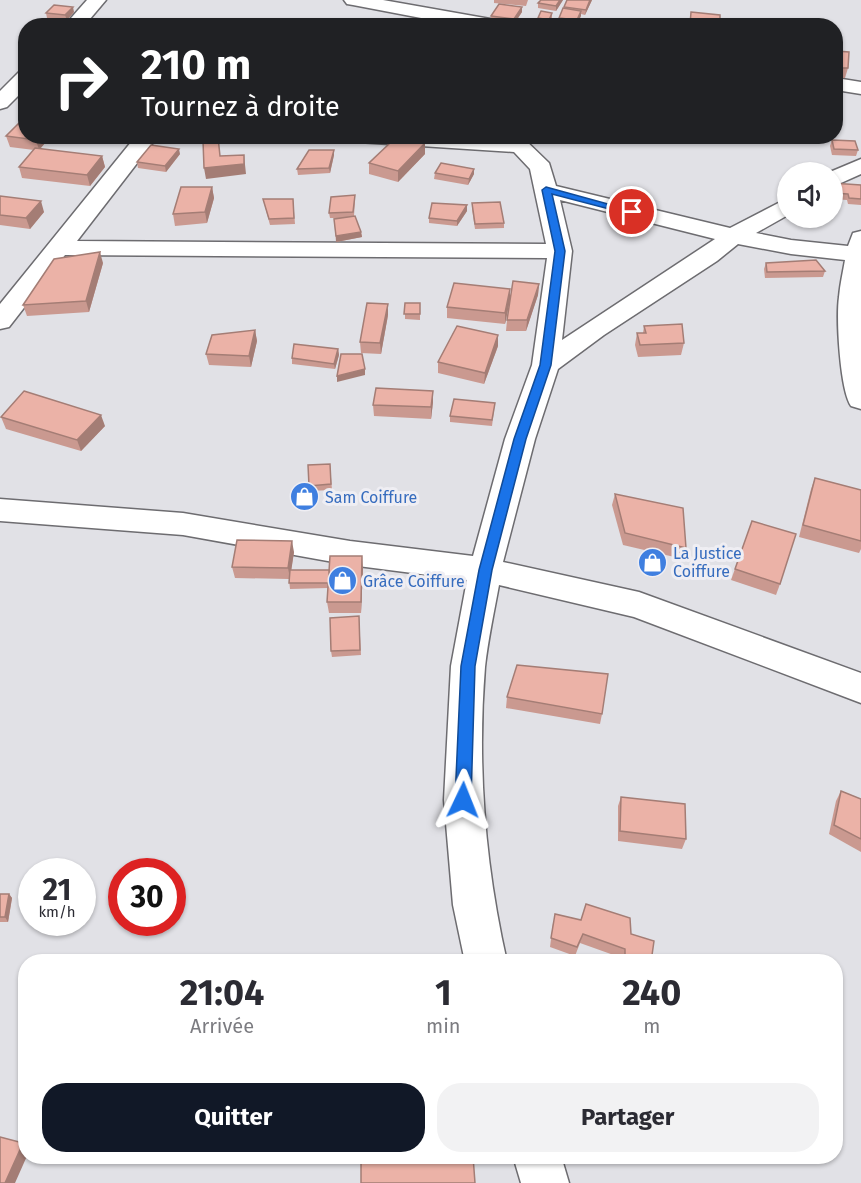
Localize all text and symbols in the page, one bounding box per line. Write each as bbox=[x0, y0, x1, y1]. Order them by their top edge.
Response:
text: 210 m bbox=[141, 40, 251, 90]
icon: right bbox=[42, 42, 120, 120]
text: Tournez à droite bbox=[141, 91, 340, 123]
map controls bbox=[777, 162, 843, 228]
button: sound bbox=[777, 162, 843, 228]
pin bbox=[606, 186, 657, 237]
icon: arrive bbox=[615, 195, 648, 228]
shop icon: Sam Coiffure bbox=[288, 481, 320, 513]
place label: Sam Coiffure bbox=[325, 488, 417, 507]
place label: La Justice Coiffure bbox=[673, 544, 742, 581]
shop icon: La Justice Coiffure bbox=[636, 546, 668, 578]
shop icon: Grâce Coiffure bbox=[326, 565, 358, 597]
place label: Grâce Coiffure bbox=[363, 572, 465, 591]
position arrow bbox=[431, 768, 495, 832]
speed limit sign: 30 bbox=[108, 858, 186, 936]
text: 21 bbox=[43, 872, 71, 908]
text: km/h bbox=[38, 903, 76, 921]
text: 21:04 bbox=[180, 971, 264, 1015]
text: 1 bbox=[435, 971, 452, 1015]
text: 240 bbox=[622, 971, 681, 1015]
text: Arrivée bbox=[190, 1014, 254, 1038]
text: min bbox=[426, 1014, 461, 1038]
text: m bbox=[643, 1014, 660, 1038]
button: Quitter bbox=[42, 1083, 425, 1152]
button: Partager bbox=[437, 1083, 819, 1152]

